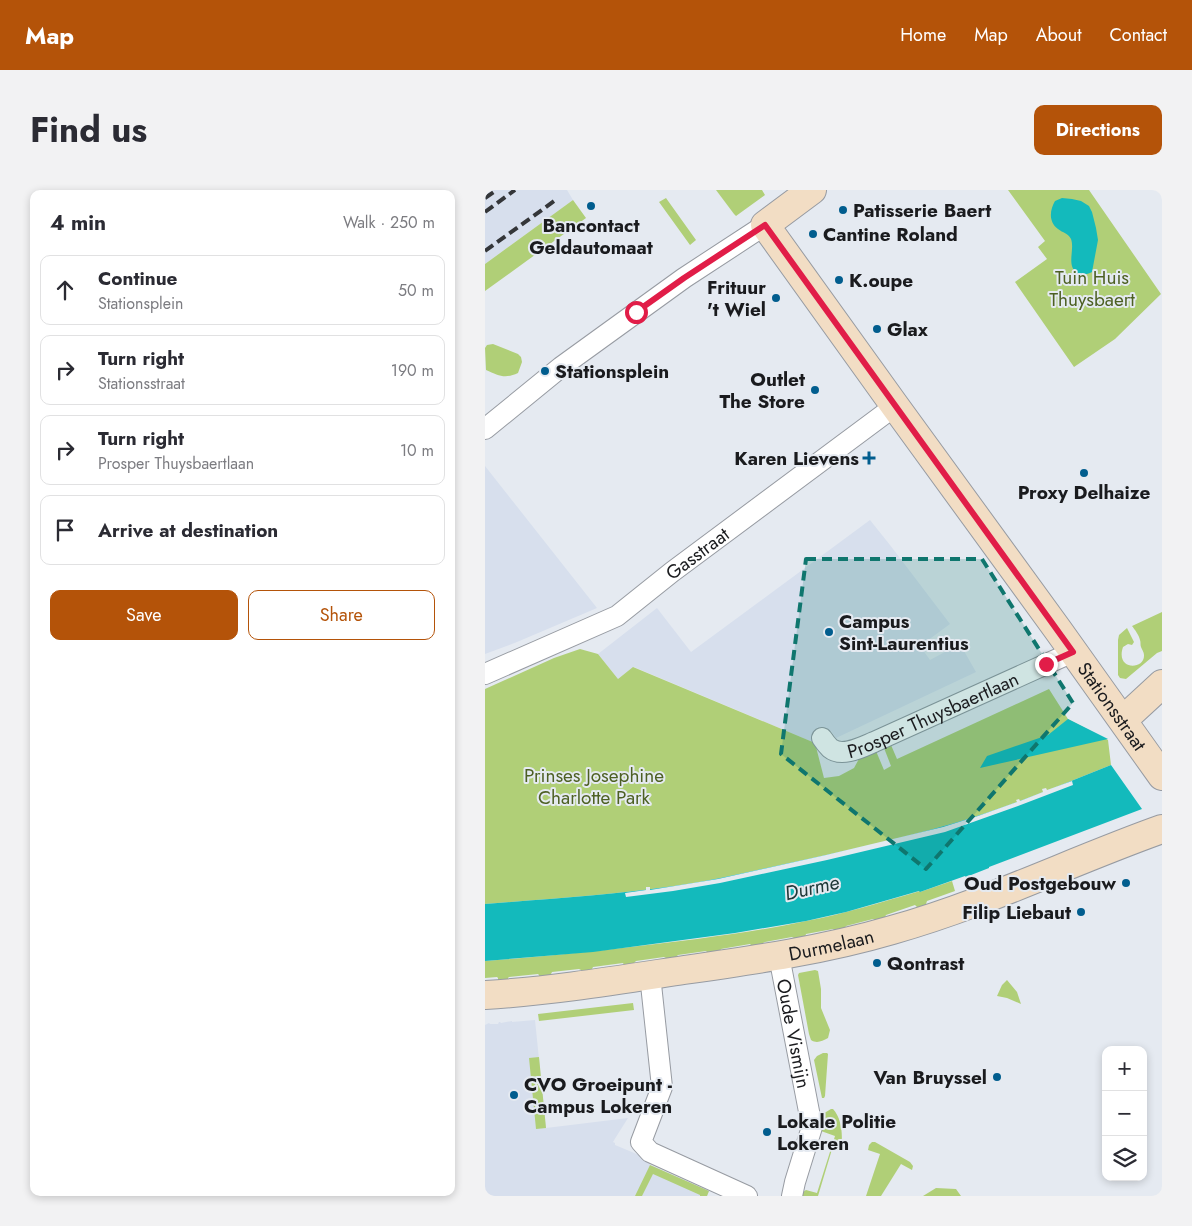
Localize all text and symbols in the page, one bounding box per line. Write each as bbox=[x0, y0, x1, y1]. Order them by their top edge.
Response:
text: Map bbox=[25, 18, 74, 53]
text: Home bbox=[900, 22, 946, 48]
text: Map bbox=[974, 22, 1008, 48]
text: About bbox=[1036, 22, 1081, 48]
text: Contact bbox=[1109, 22, 1167, 48]
text: Find us bbox=[30, 105, 147, 155]
button: Directions bbox=[1034, 105, 1162, 155]
place label: Patisserie Baert bbox=[853, 197, 991, 224]
marker: Bancontact Geldautomaat bbox=[585, 200, 597, 212]
marker: Patisserie Baert bbox=[837, 204, 849, 216]
text: 4 min bbox=[50, 208, 106, 238]
text: Walk · 250 m bbox=[343, 211, 435, 234]
place label: Bancontact Geldautomaat bbox=[529, 212, 653, 261]
place label: Cantine Roland bbox=[823, 221, 958, 248]
marker: Cantine Roland bbox=[807, 228, 819, 240]
park label: Tuin Huis Thuysbaert bbox=[1049, 264, 1135, 313]
text: Continue bbox=[98, 265, 177, 292]
place label: K.oupe bbox=[849, 267, 913, 294]
place label: Frituur 't Wiel bbox=[707, 274, 766, 323]
marker: K.oupe bbox=[833, 274, 845, 286]
icon: ahead bbox=[51, 276, 79, 304]
text: 50 m bbox=[398, 279, 434, 302]
text: Stationsplein bbox=[98, 292, 184, 315]
marker: Frituur 't Wiel bbox=[770, 292, 782, 304]
route start bbox=[625, 301, 648, 324]
place label: Glax bbox=[887, 316, 929, 343]
marker: Glax bbox=[871, 323, 883, 335]
text: Turn right bbox=[98, 345, 184, 372]
icon: right bbox=[51, 356, 79, 384]
place label: Stationsplein bbox=[555, 358, 669, 385]
text: 190 m bbox=[391, 359, 434, 382]
marker: Stationsplein bbox=[539, 365, 551, 377]
place label: Outlet The Store bbox=[719, 366, 805, 415]
text: Stationsstraat bbox=[98, 372, 185, 395]
marker: Outlet The Store bbox=[809, 384, 821, 396]
text: Turn right bbox=[98, 425, 184, 452]
icon: right bbox=[51, 436, 79, 464]
text: 10 m bbox=[400, 439, 434, 462]
place label: Karen Lievens bbox=[734, 445, 859, 472]
text: Prosper Thuysbaertlaan bbox=[98, 452, 254, 475]
marker: Karen Lievens bbox=[863, 452, 875, 464]
marker: Proxy Delhaize bbox=[1078, 467, 1090, 479]
place label: Proxy Delhaize bbox=[1018, 479, 1150, 506]
icon: arrive bbox=[51, 516, 79, 544]
text: Arrive at destination bbox=[98, 517, 278, 544]
street label: Gasstraat bbox=[660, 520, 735, 586]
button: Save bbox=[50, 590, 238, 640]
button: Share bbox=[248, 590, 435, 640]
place label: Campus Sint-Laurentius bbox=[839, 608, 969, 657]
marker: Campus Sint-Laurentius bbox=[823, 626, 835, 638]
route end bbox=[1035, 653, 1058, 676]
street label: Stationsstraat bbox=[1071, 656, 1153, 756]
street label: Prosper Thuysbaertlaan bbox=[844, 665, 1023, 765]
park label: Prinses Josephine Charlotte Park bbox=[524, 762, 664, 811]
water label: Durme bbox=[782, 868, 842, 908]
place label: Oud Postgebouw bbox=[964, 870, 1117, 897]
marker: Oud Postgebouw bbox=[1120, 877, 1132, 889]
place label: Filip Liebaut bbox=[962, 899, 1071, 926]
marker: Filip Liebaut bbox=[1075, 906, 1087, 918]
street label: Durmelaan bbox=[786, 922, 877, 967]
place label: Qontrast bbox=[887, 950, 964, 977]
marker: Qontrast bbox=[871, 957, 883, 969]
street label: Oude Vismijn bbox=[770, 976, 818, 1091]
map controls bbox=[1102, 1046, 1147, 1181]
button: + bbox=[1102, 1046, 1147, 1091]
place label: Van Bruyssel bbox=[872, 1064, 987, 1091]
place label: CVO Groeipunt - Campus Lokeren bbox=[524, 1071, 673, 1120]
marker: Van Bruyssel bbox=[991, 1071, 1003, 1083]
marker: CVO Groeipunt - Campus Lokeren bbox=[508, 1089, 520, 1101]
button: − bbox=[1102, 1091, 1147, 1136]
place label: Lokale Politie Lokeren bbox=[777, 1108, 896, 1157]
marker: Lokale Politie Lokeren bbox=[761, 1126, 773, 1138]
button: layers bbox=[1102, 1136, 1147, 1181]

